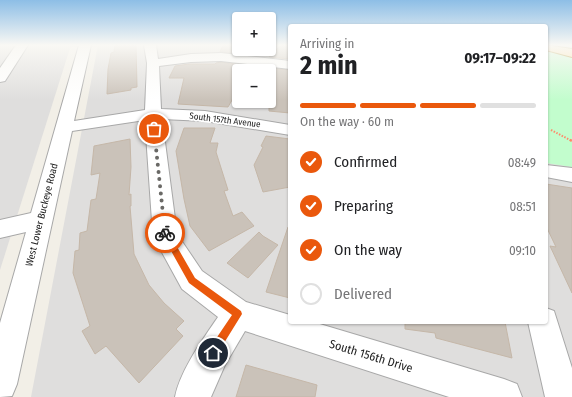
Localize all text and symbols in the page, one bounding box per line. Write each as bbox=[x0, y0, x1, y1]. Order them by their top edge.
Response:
map controls bbox=[232, 12, 276, 108]
button: + bbox=[232, 12, 276, 56]
text: Arriving in bbox=[300, 36, 354, 51]
text: 09:17–09:22 bbox=[464, 49, 536, 67]
text: 2 min bbox=[300, 50, 358, 81]
button: − bbox=[232, 64, 276, 108]
street label: South 157th Avenue bbox=[189, 111, 262, 129]
pin bbox=[137, 112, 171, 146]
text: On the way · 60 m bbox=[300, 114, 394, 129]
icon: bag bbox=[143, 118, 165, 140]
icon: check bbox=[300, 151, 322, 173]
text: Confirmed bbox=[334, 153, 397, 171]
text: 08:49 bbox=[508, 155, 536, 170]
street label: West Lower Buckeye Road bbox=[23, 162, 61, 268]
icon: check bbox=[300, 195, 322, 217]
text: Preparing bbox=[334, 197, 393, 215]
text: 08:51 bbox=[510, 199, 536, 214]
courier bbox=[145, 213, 185, 253]
icon: bike bbox=[154, 222, 176, 244]
icon: check bbox=[300, 239, 322, 261]
text: On the way bbox=[334, 241, 402, 259]
text: 09:10 bbox=[509, 243, 536, 258]
text: Delivered bbox=[334, 285, 392, 303]
pin bbox=[196, 336, 230, 370]
street label: South 156th Drive bbox=[328, 337, 414, 375]
icon: home bbox=[202, 342, 224, 364]

